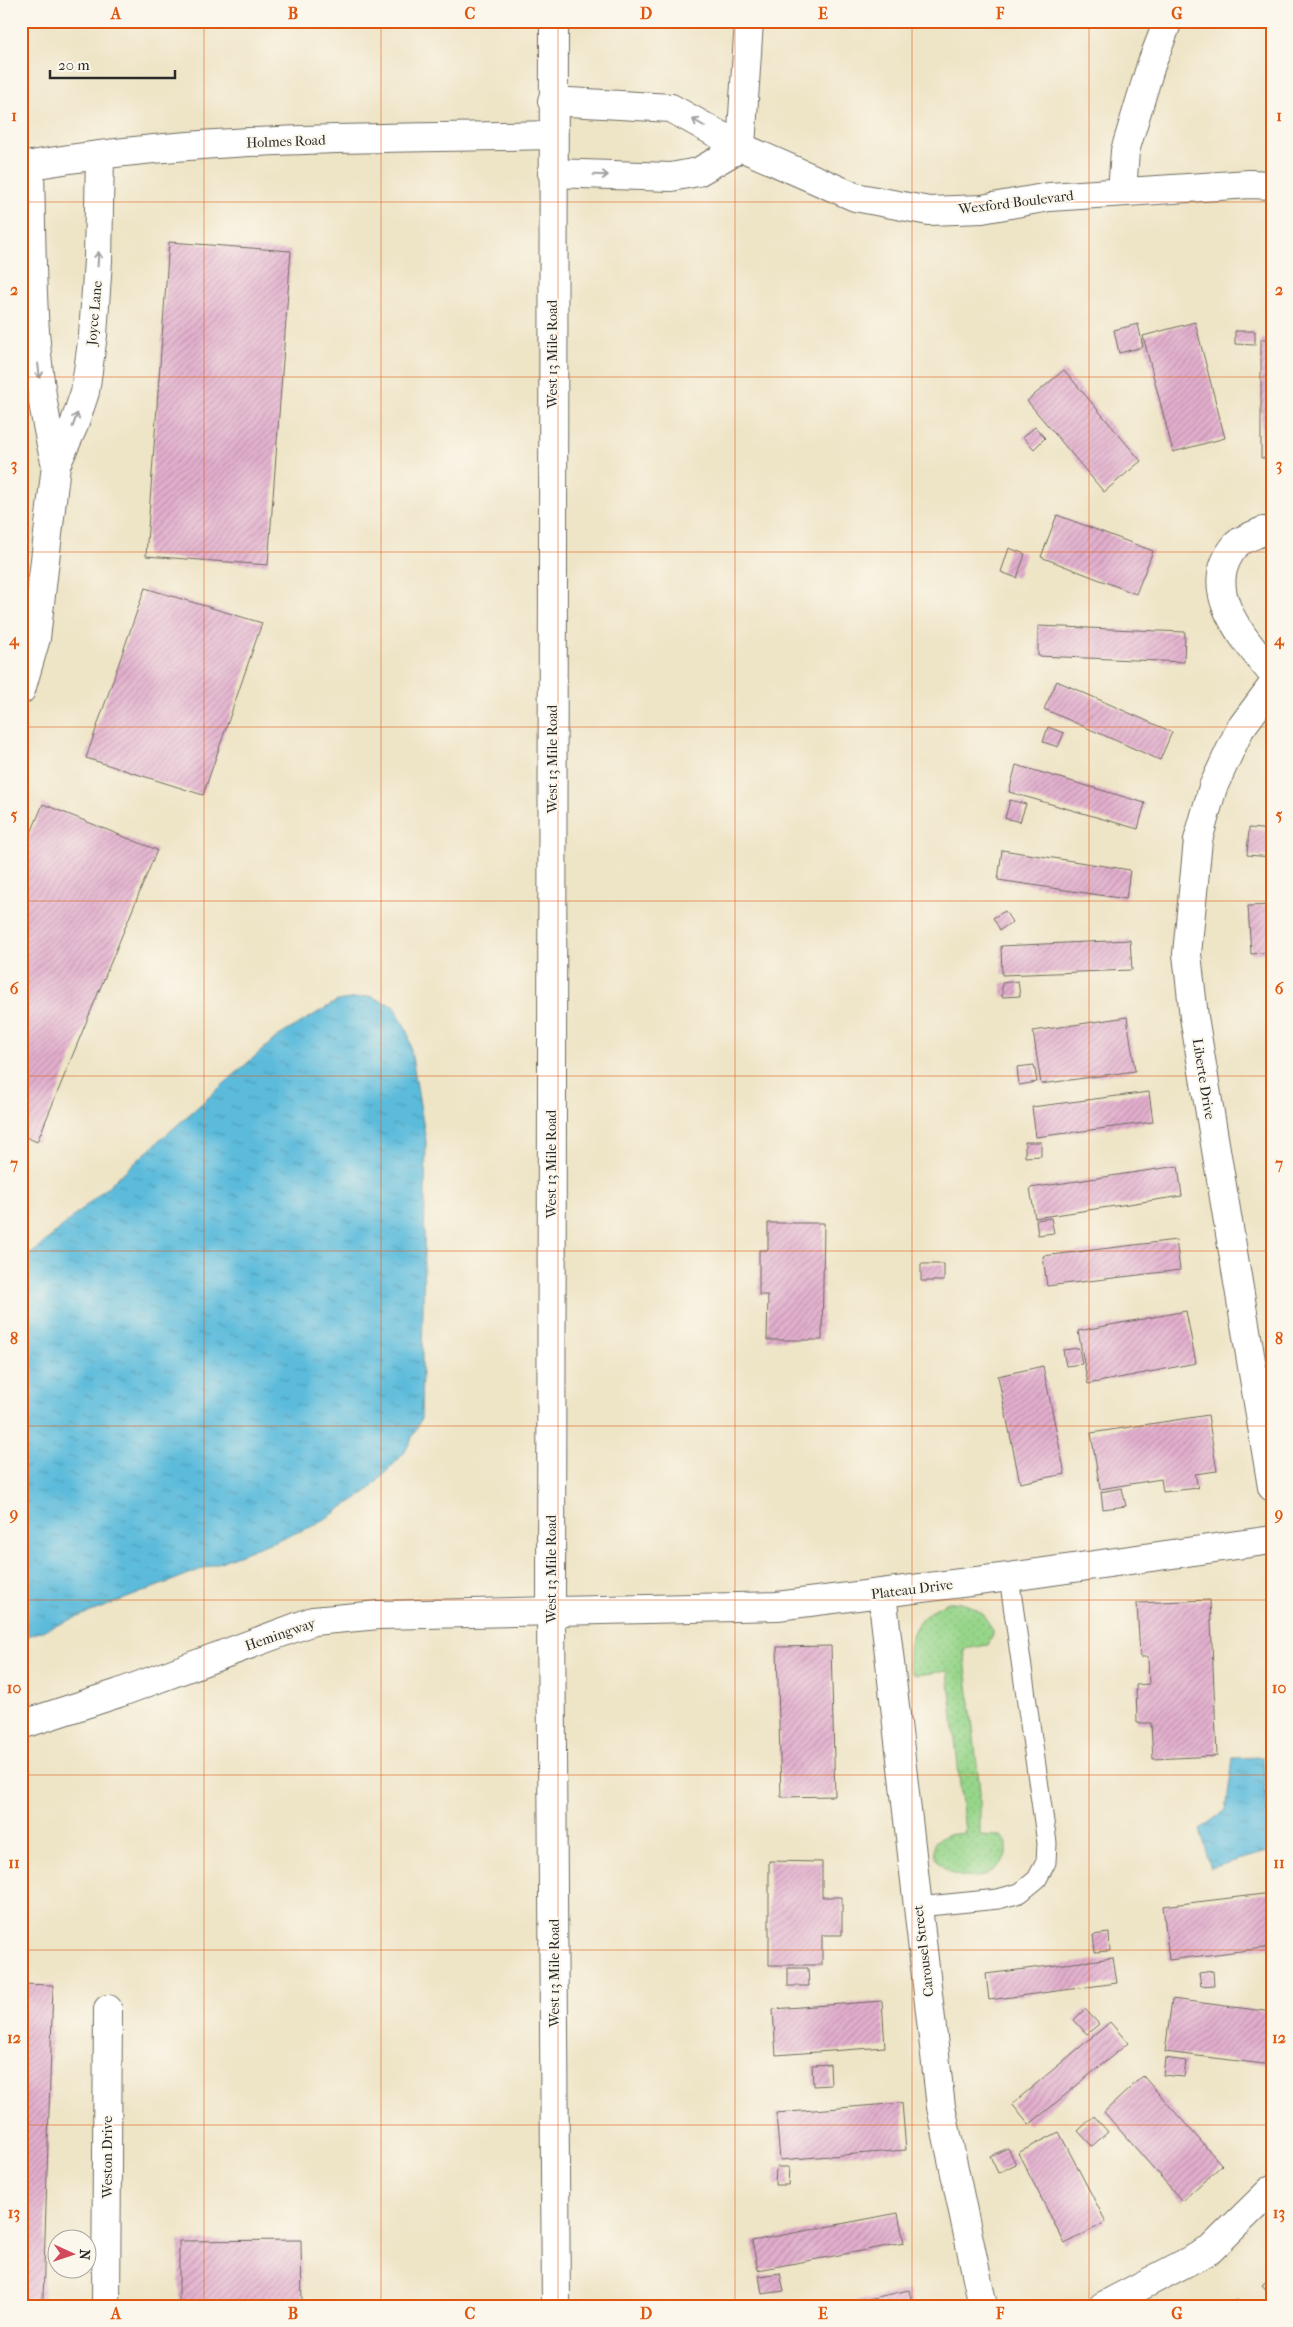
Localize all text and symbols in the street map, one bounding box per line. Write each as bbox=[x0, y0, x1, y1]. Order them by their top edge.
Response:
text: A bbox=[110, 4, 122, 23]
text: B bbox=[288, 4, 298, 23]
text: C bbox=[465, 4, 476, 23]
text: D bbox=[640, 4, 652, 23]
text: E bbox=[818, 4, 828, 23]
text: F bbox=[995, 4, 1005, 23]
text: G bbox=[1171, 4, 1183, 23]
scale bar bbox=[50, 48, 175, 80]
text: 20 m bbox=[58, 56, 90, 74]
text: 1 bbox=[11, 106, 17, 125]
text: 1 bbox=[1276, 106, 1282, 125]
one-way arrow bbox=[692, 117, 706, 127]
street label: Holmes Road bbox=[246, 132, 326, 151]
one-way arrow bbox=[592, 170, 608, 180]
street label: Wexford Boulevard bbox=[956, 187, 1075, 218]
one-way arrow bbox=[93, 252, 102, 268]
text: 2 bbox=[10, 280, 18, 299]
street label: Joyce Lane bbox=[83, 280, 106, 347]
text: 2 bbox=[1275, 280, 1283, 299]
street label: West 13 Mile Road bbox=[544, 299, 561, 409]
one-way arrow bbox=[34, 363, 44, 379]
one-way arrow bbox=[71, 412, 80, 428]
text: 3 bbox=[11, 455, 17, 475]
text: 3 bbox=[1276, 455, 1282, 475]
text: 4 bbox=[8, 630, 20, 650]
text: 4 bbox=[1273, 630, 1285, 650]
street label: West 13 Mile Road bbox=[544, 704, 561, 814]
text: 5 bbox=[11, 805, 18, 824]
text: 5 bbox=[1276, 805, 1283, 824]
text: 6 bbox=[10, 979, 19, 998]
text: 6 bbox=[1275, 979, 1284, 998]
street label: Liberte Drive bbox=[1189, 1037, 1218, 1121]
street label: West 13 Mile Road bbox=[543, 1109, 560, 1219]
text: 7 bbox=[9, 1154, 18, 1173]
text: 7 bbox=[1274, 1154, 1283, 1173]
text: 8 bbox=[10, 1329, 18, 1348]
text: 8 bbox=[1275, 1329, 1283, 1348]
text: 9 bbox=[9, 1504, 18, 1524]
text: 9 bbox=[1274, 1504, 1283, 1524]
street label: West 13 Mile Road bbox=[543, 1514, 560, 1624]
street label: Plateau Drive bbox=[870, 1576, 954, 1603]
street label: Hemingway bbox=[243, 1614, 318, 1654]
text: 10 bbox=[7, 1678, 21, 1697]
text: 10 bbox=[1272, 1678, 1286, 1697]
text: 11 bbox=[8, 1853, 20, 1872]
text: 11 bbox=[1273, 1853, 1285, 1872]
street label: Carousel Street bbox=[909, 1904, 938, 1998]
street label: West 13 Mile Road bbox=[546, 1918, 563, 2028]
text: 12 bbox=[7, 2028, 21, 2047]
text: 12 bbox=[1272, 2028, 1286, 2047]
street label: Weston Drive bbox=[99, 2116, 116, 2199]
text: 13 bbox=[8, 2203, 20, 2223]
text: 13 bbox=[1273, 2203, 1285, 2223]
north arrow bbox=[48, 2230, 98, 2280]
text: N bbox=[76, 2249, 93, 2261]
text: A bbox=[110, 2304, 122, 2323]
text: B bbox=[288, 2304, 298, 2323]
text: C bbox=[465, 2304, 476, 2323]
text: D bbox=[640, 2304, 652, 2323]
text: E bbox=[818, 2304, 828, 2323]
text: F bbox=[995, 2304, 1005, 2323]
text: G bbox=[1171, 2304, 1183, 2323]

